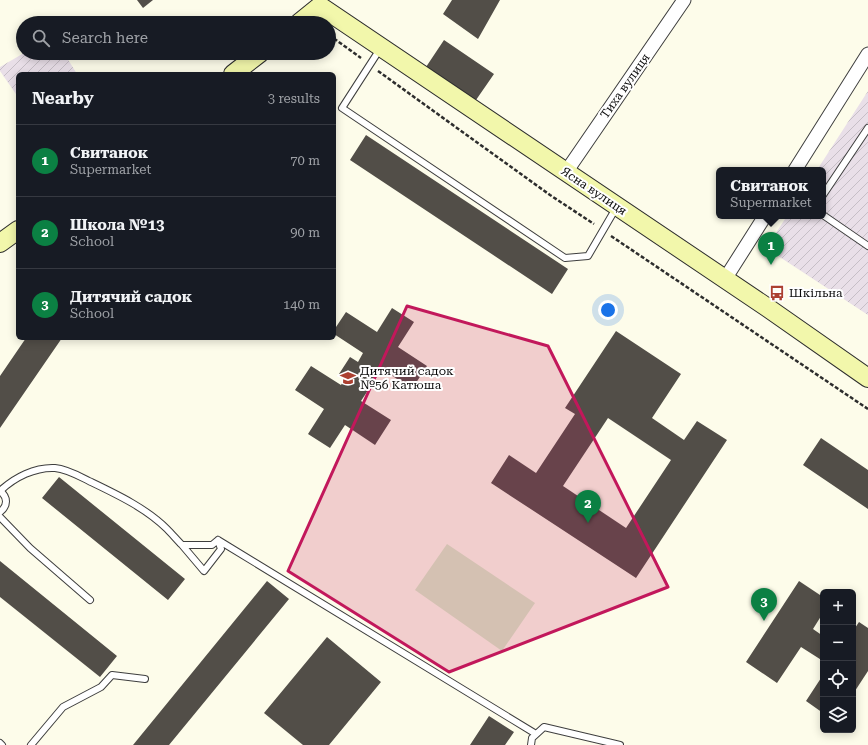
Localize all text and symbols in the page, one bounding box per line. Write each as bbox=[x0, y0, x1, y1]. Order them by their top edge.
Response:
search box bbox=[16, 16, 336, 60]
icon: search bbox=[30, 27, 52, 49]
text: Search here bbox=[62, 29, 148, 47]
street label: Тиха вулиця bbox=[597, 51, 653, 121]
text: Nearby bbox=[32, 88, 94, 108]
text: 3 results bbox=[268, 91, 320, 106]
text: Свитанок bbox=[70, 144, 148, 162]
text: 1 bbox=[41, 153, 49, 168]
text: 70 m bbox=[290, 153, 320, 168]
text: Supermarket bbox=[70, 162, 151, 177]
street label: Ясна вулиця bbox=[559, 164, 630, 218]
popup bbox=[716, 167, 826, 219]
text: Свитанок bbox=[730, 177, 808, 195]
text: Supermarket bbox=[730, 195, 812, 210]
text: Школа №13 bbox=[70, 216, 164, 234]
text: 2 bbox=[41, 225, 49, 240]
text: 90 m bbox=[290, 225, 320, 240]
pin: 1 bbox=[758, 232, 784, 265]
text: School bbox=[70, 234, 114, 249]
bus stop icon: Шкільна bbox=[768, 284, 786, 302]
place label: Шкільна bbox=[789, 286, 843, 300]
text: Дитячий садок bbox=[70, 288, 192, 306]
text: 3 bbox=[41, 297, 49, 312]
text: 140 m bbox=[283, 297, 320, 312]
your location bbox=[598, 300, 618, 320]
text: School bbox=[70, 306, 114, 321]
place label: Дитячий садок №56 Катюша bbox=[360, 364, 454, 392]
school or university icon: Дитячий садок №56 Катюша bbox=[339, 369, 357, 387]
pin: 2 bbox=[575, 490, 601, 523]
pin: 3 bbox=[751, 588, 777, 621]
map controls bbox=[820, 589, 856, 733]
button: + bbox=[820, 589, 856, 625]
button: − bbox=[820, 625, 856, 661]
button: locate bbox=[820, 661, 856, 697]
button: layers bbox=[820, 697, 856, 733]

